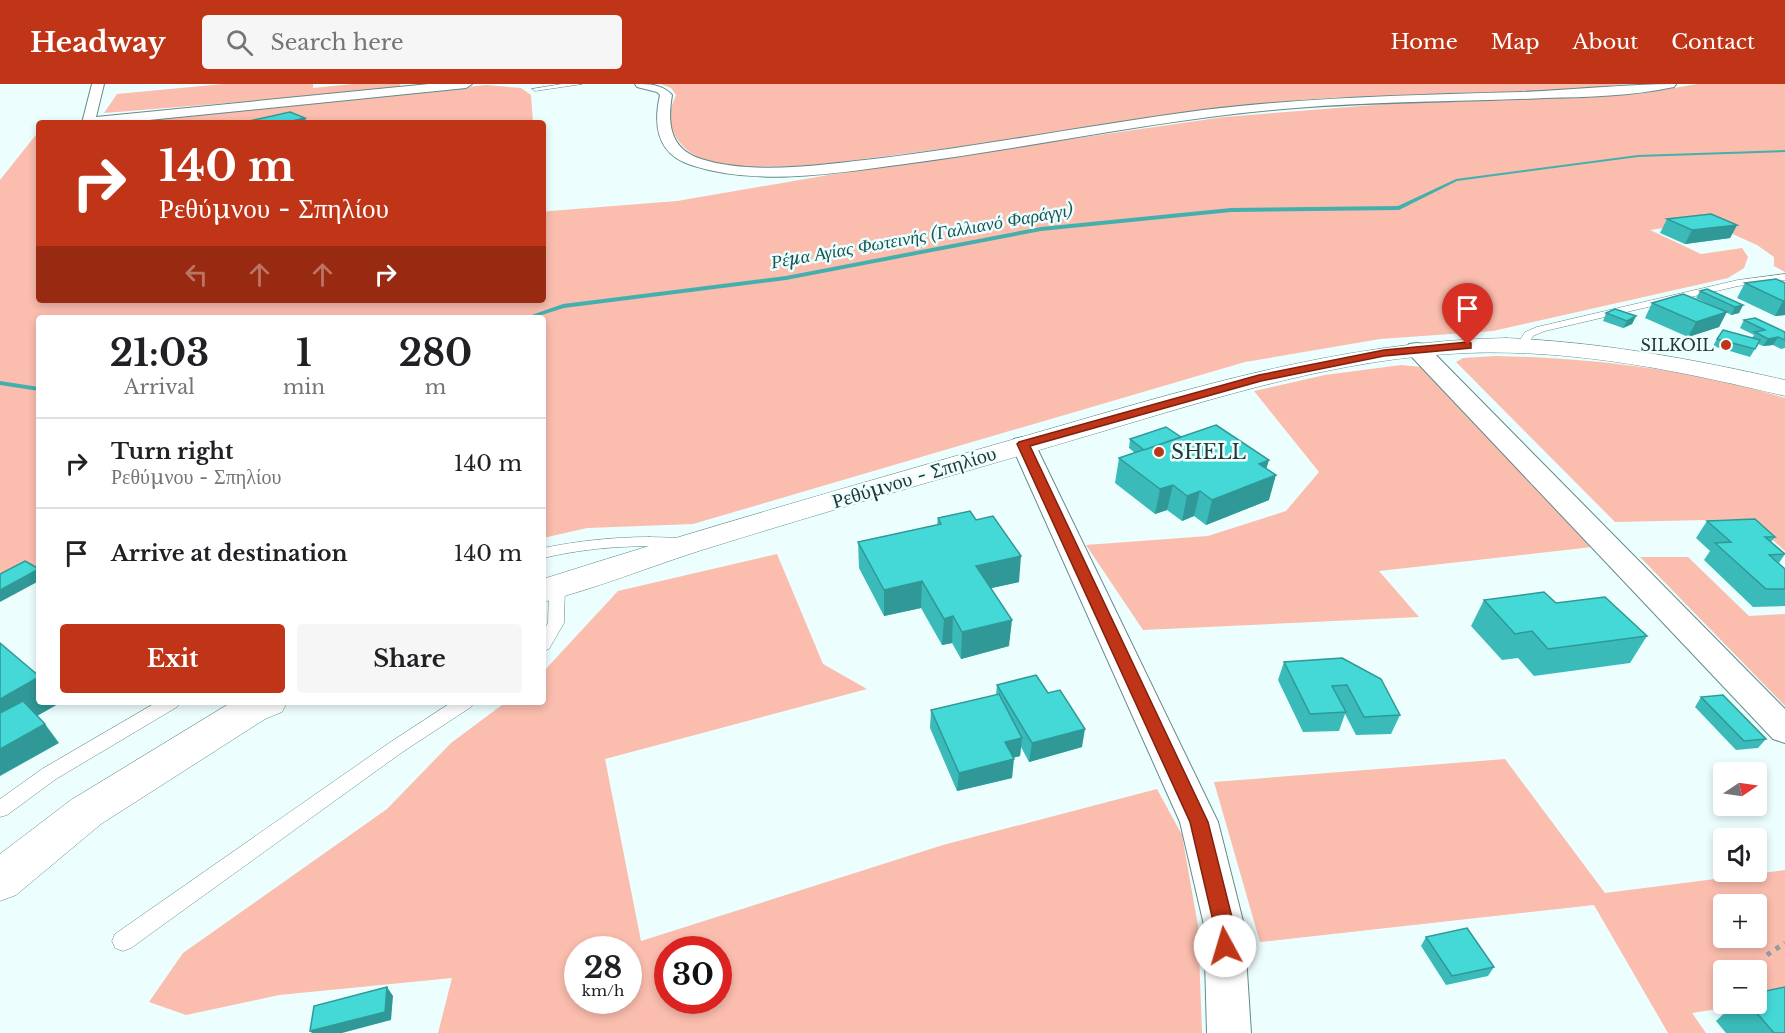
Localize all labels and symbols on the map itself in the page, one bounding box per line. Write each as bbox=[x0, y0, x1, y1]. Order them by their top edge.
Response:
water label: Ρέμα Αγίας Φωτεινής (Γαλλιανό Φαράγγι) bbox=[768, 199, 1075, 274]
pin bbox=[1442, 283, 1493, 345]
place label: SILKOIL bbox=[1640, 335, 1714, 355]
marker: SILKOIL bbox=[1719, 338, 1733, 352]
place label: SHELL bbox=[1171, 440, 1246, 464]
street label: Ρεθύμνου - Σπηλίου bbox=[829, 441, 999, 513]
marker: SHELL bbox=[1152, 445, 1166, 459]
north arrow bbox=[1713, 762, 1767, 816]
position arrow bbox=[1193, 914, 1257, 978]
speed limit sign: 30 bbox=[654, 936, 732, 1014]

